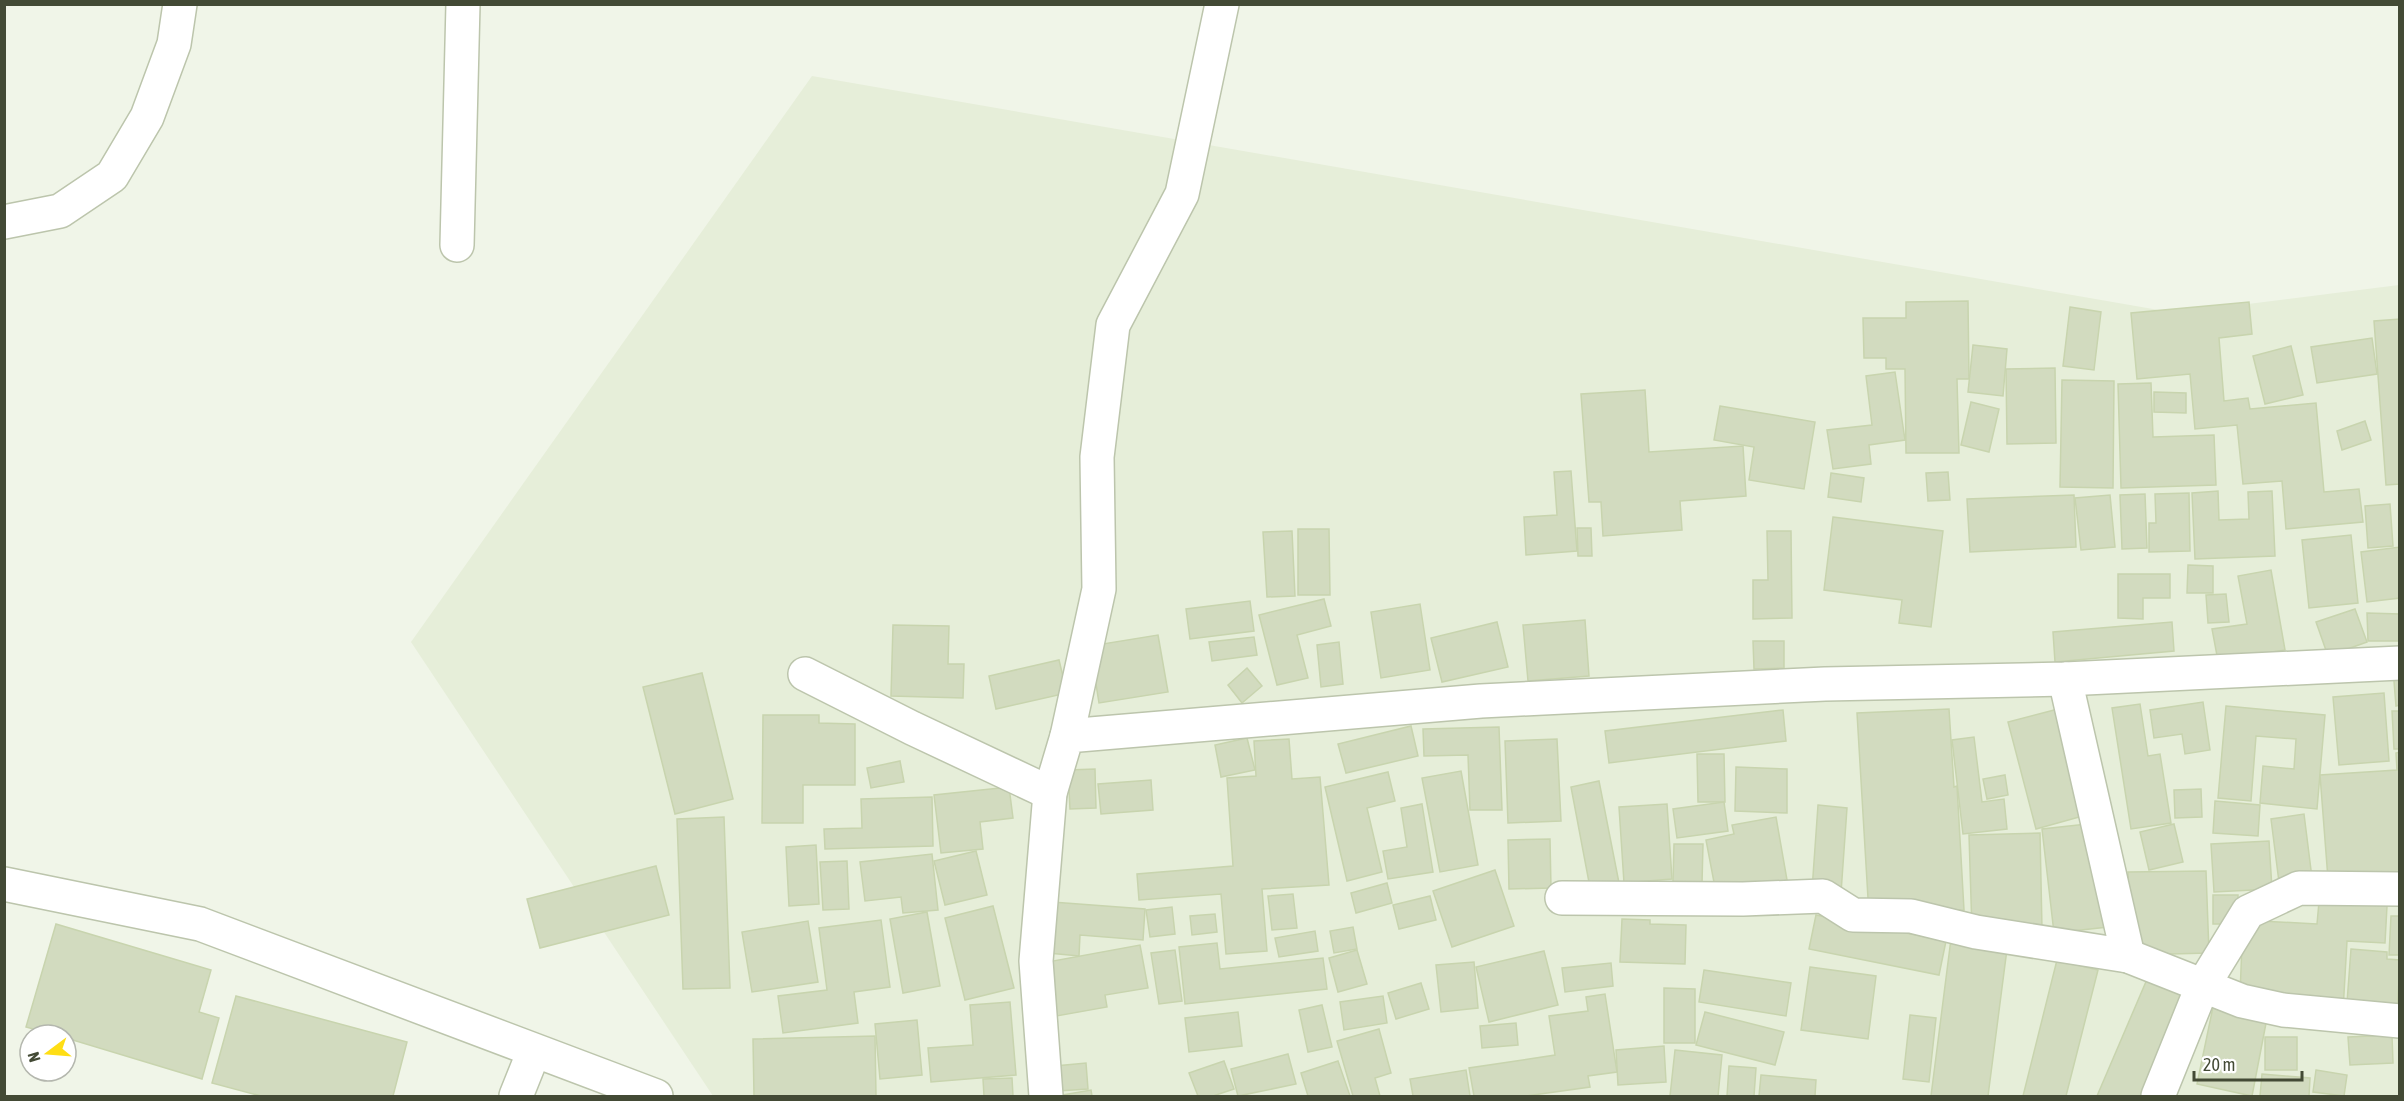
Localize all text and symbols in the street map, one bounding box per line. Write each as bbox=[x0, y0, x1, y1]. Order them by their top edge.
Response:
north arrow bbox=[18, 1023, 78, 1083]
scale bar bbox=[2194, 1044, 2302, 1082]
text: N bbox=[24, 1050, 44, 1064]
text: 20 m bbox=[2203, 1054, 2235, 1075]

